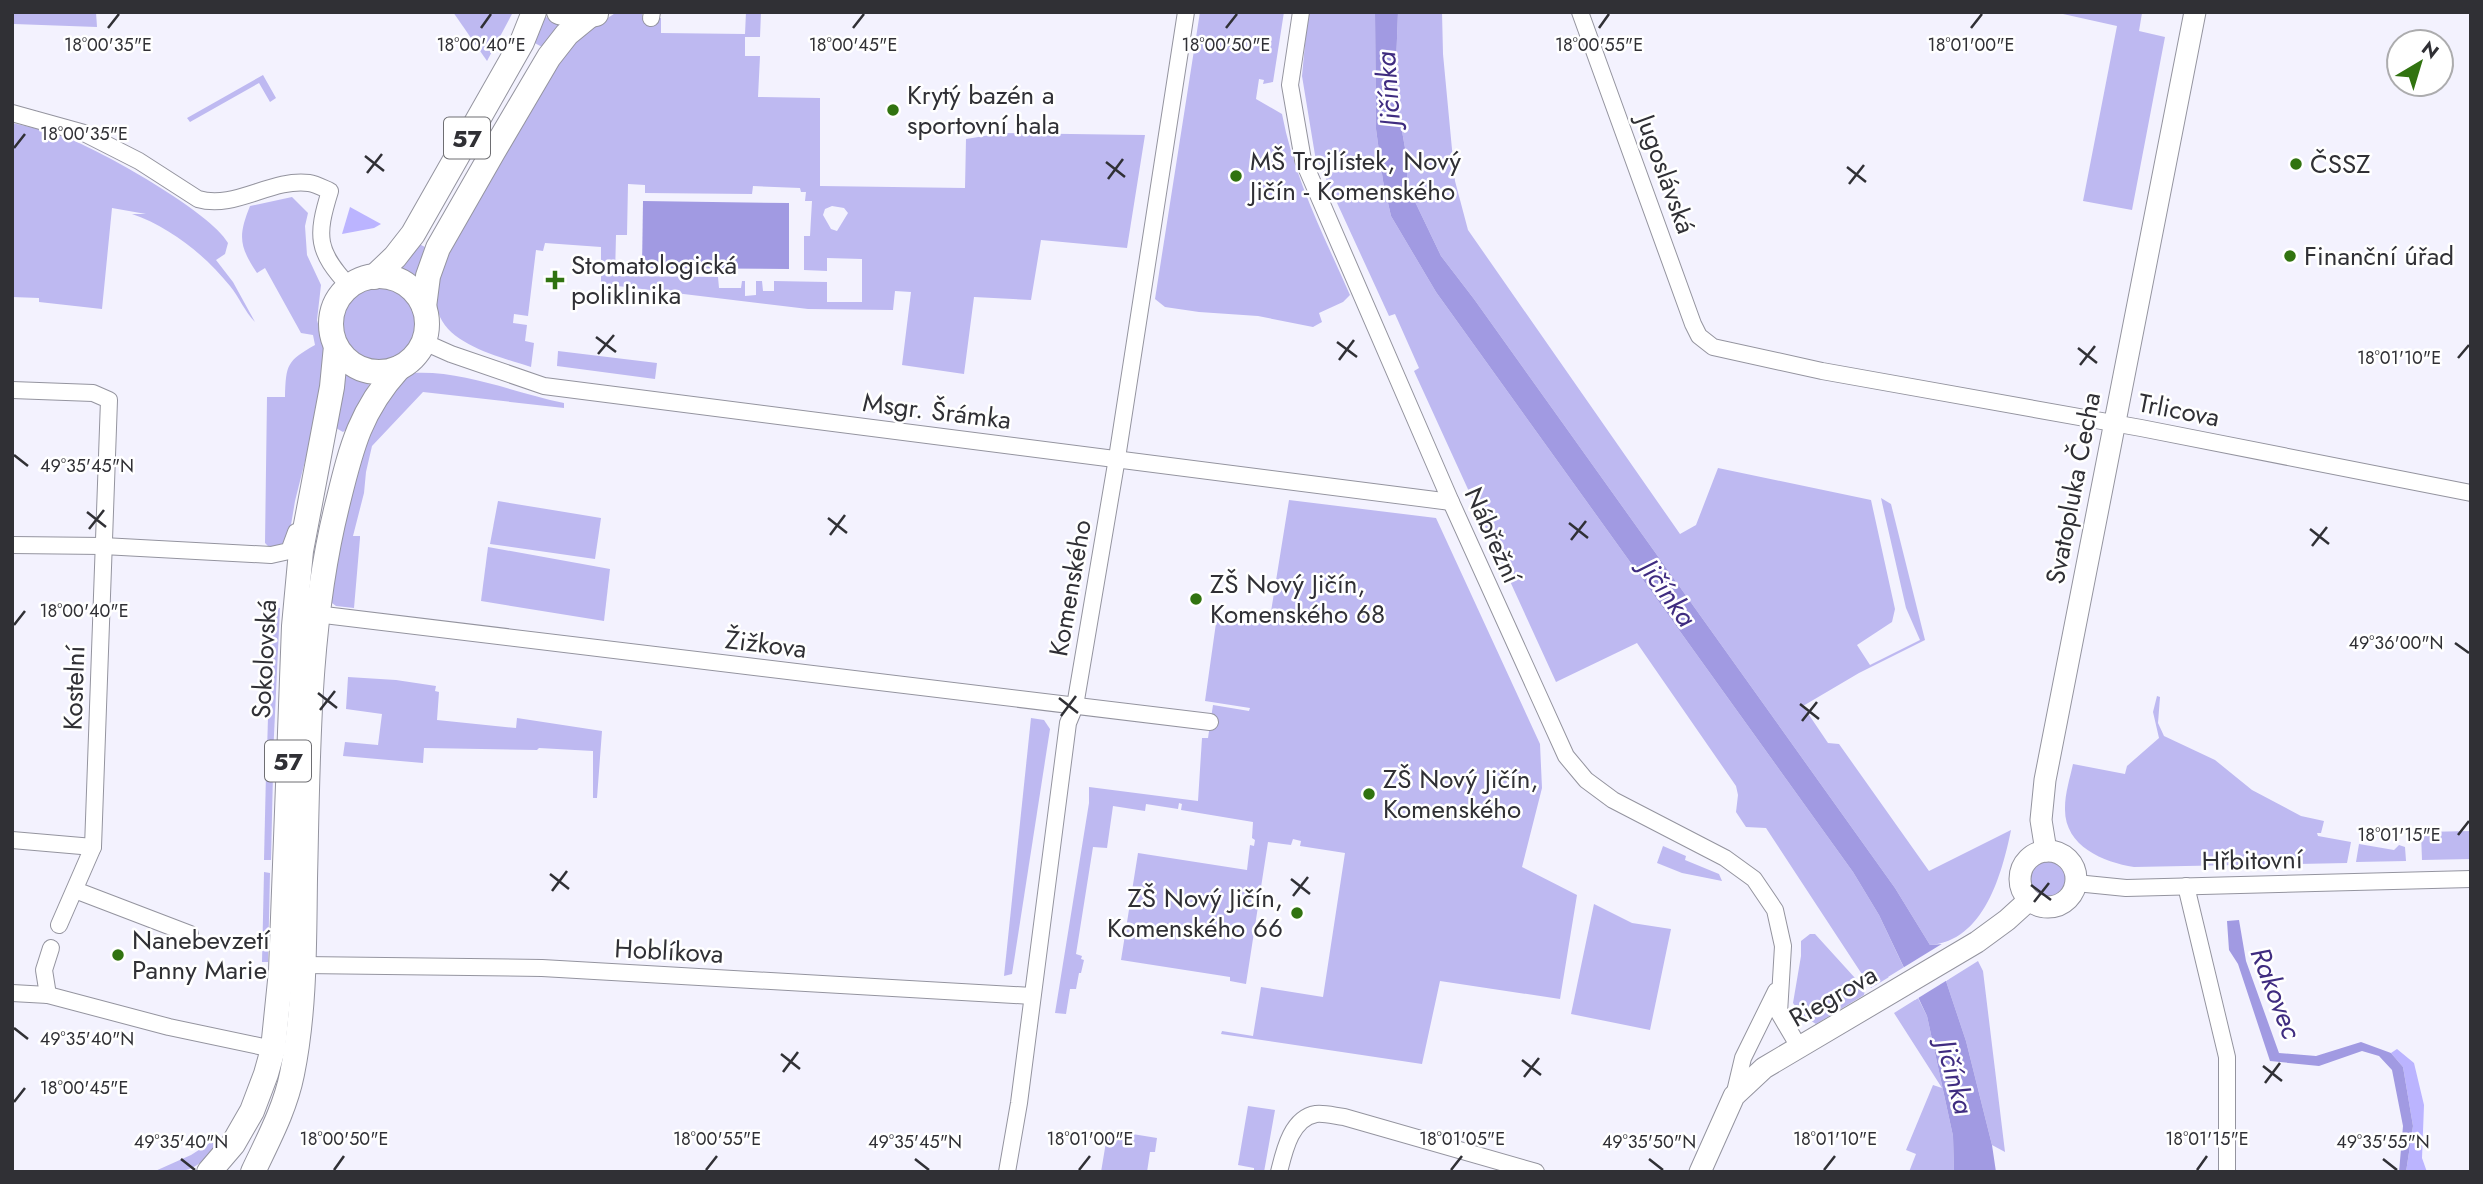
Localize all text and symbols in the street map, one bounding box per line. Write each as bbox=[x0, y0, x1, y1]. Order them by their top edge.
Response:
north arrow bbox=[2385, 28, 2455, 98]
text: 18°00'35"E bbox=[64, 32, 152, 58]
text: 18°00'40"E bbox=[436, 32, 526, 58]
text: 18°00'45"E bbox=[809, 32, 897, 58]
text: 18°00'50"E bbox=[1182, 32, 1270, 58]
text: 18°00'55"E bbox=[1555, 32, 1643, 58]
text: 18°01'00"E bbox=[1928, 32, 2014, 58]
text: N bbox=[2416, 35, 2444, 65]
water label: Jičínka bbox=[1365, 49, 1411, 133]
place label: Krytý bazén a sportovní hala bbox=[907, 76, 1060, 144]
marker: Krytý bazén a sportovní hala bbox=[885, 102, 901, 118]
street label: Jugoslávská bbox=[1626, 107, 1705, 239]
road number: 57 bbox=[444, 118, 490, 158]
text: 18°00'35"E bbox=[40, 121, 128, 147]
place label: MŠ Trojlístek, Nový Jičín - Komenského bbox=[1247, 142, 1461, 210]
place label: ČSSZ bbox=[2310, 145, 2370, 183]
marker: ČSSZ bbox=[2288, 156, 2304, 172]
marker: MŠ Trojlístek, Nový Jičín - Komenského bbox=[1228, 168, 1244, 184]
place label: Finanční úřad bbox=[2304, 237, 2454, 275]
place label: Stomatologická poliklinika bbox=[571, 246, 737, 314]
marker: Finanční úřad bbox=[2282, 248, 2298, 264]
marker: Stomatologická poliklinika bbox=[545, 270, 565, 290]
text: 18°01'10"E bbox=[2357, 345, 2441, 371]
street label: Msgr. Šrámka bbox=[861, 383, 1013, 439]
street label: Trlicova bbox=[2135, 384, 2223, 436]
street label: Svatopluka Čecha bbox=[2036, 389, 2110, 587]
text: 49°35'45"N bbox=[40, 453, 134, 479]
street label: Nábřežní bbox=[1455, 481, 1532, 590]
street label: Komenského bbox=[1039, 517, 1101, 659]
water label: Jičínka bbox=[1626, 546, 1707, 636]
place label: ZŠ Nový Jičín, Komenského 68 bbox=[1210, 565, 1385, 633]
marker: ZŠ Nový Jičín, Komenského 68 bbox=[1188, 591, 1204, 607]
text: 18°00'40"E bbox=[39, 598, 129, 624]
street label: Sokolovská bbox=[242, 598, 286, 720]
street label: Žižkova bbox=[723, 620, 809, 668]
text: 49°36'00"N bbox=[2348, 630, 2444, 656]
street label: Kostelní bbox=[54, 644, 95, 731]
road number: 57 bbox=[265, 740, 311, 782]
place label: ZŠ Nový Jičín, Komenského bbox=[1383, 760, 1538, 828]
marker: ZŠ Nový Jičín, Komenského bbox=[1361, 786, 1377, 802]
text: 18°01'15"E bbox=[2357, 822, 2441, 848]
street label: Hřbitovní bbox=[2201, 840, 2304, 880]
place label: ZŠ Nový Jičín, Komenského 66 bbox=[1107, 879, 1283, 947]
marker: ZŠ Nový Jičín, Komenského 66 bbox=[1289, 905, 1305, 921]
place label: Nanebevzetí Panny Marie bbox=[132, 921, 271, 989]
street label: Hoblíkova bbox=[614, 929, 724, 973]
water label: Rakovec bbox=[2240, 941, 2312, 1045]
marker: Nanebevzetí Panny Marie bbox=[110, 947, 126, 963]
street label: Riegrova bbox=[1782, 956, 1884, 1036]
text: 49°35'40"N bbox=[40, 1026, 134, 1052]
water label: Jičínka bbox=[1924, 1030, 1985, 1119]
text: 18°00'45"E bbox=[40, 1075, 128, 1101]
text: 18°00'50"E bbox=[300, 1126, 388, 1152]
text: 18°00'55"E bbox=[673, 1126, 761, 1152]
text: 18°01'00"E bbox=[1047, 1126, 1133, 1152]
text: 18°01'05"E bbox=[1419, 1126, 1505, 1152]
text: 18°01'10"E bbox=[1793, 1126, 1877, 1152]
text: 18°01'15"E bbox=[2165, 1126, 2249, 1152]
text: 49°35'40"N bbox=[134, 1129, 228, 1155]
text: 49°35'45"N bbox=[868, 1129, 962, 1155]
text: 49°35'50"N bbox=[1602, 1129, 1696, 1155]
text: 49°35'55"N bbox=[2336, 1129, 2430, 1155]

